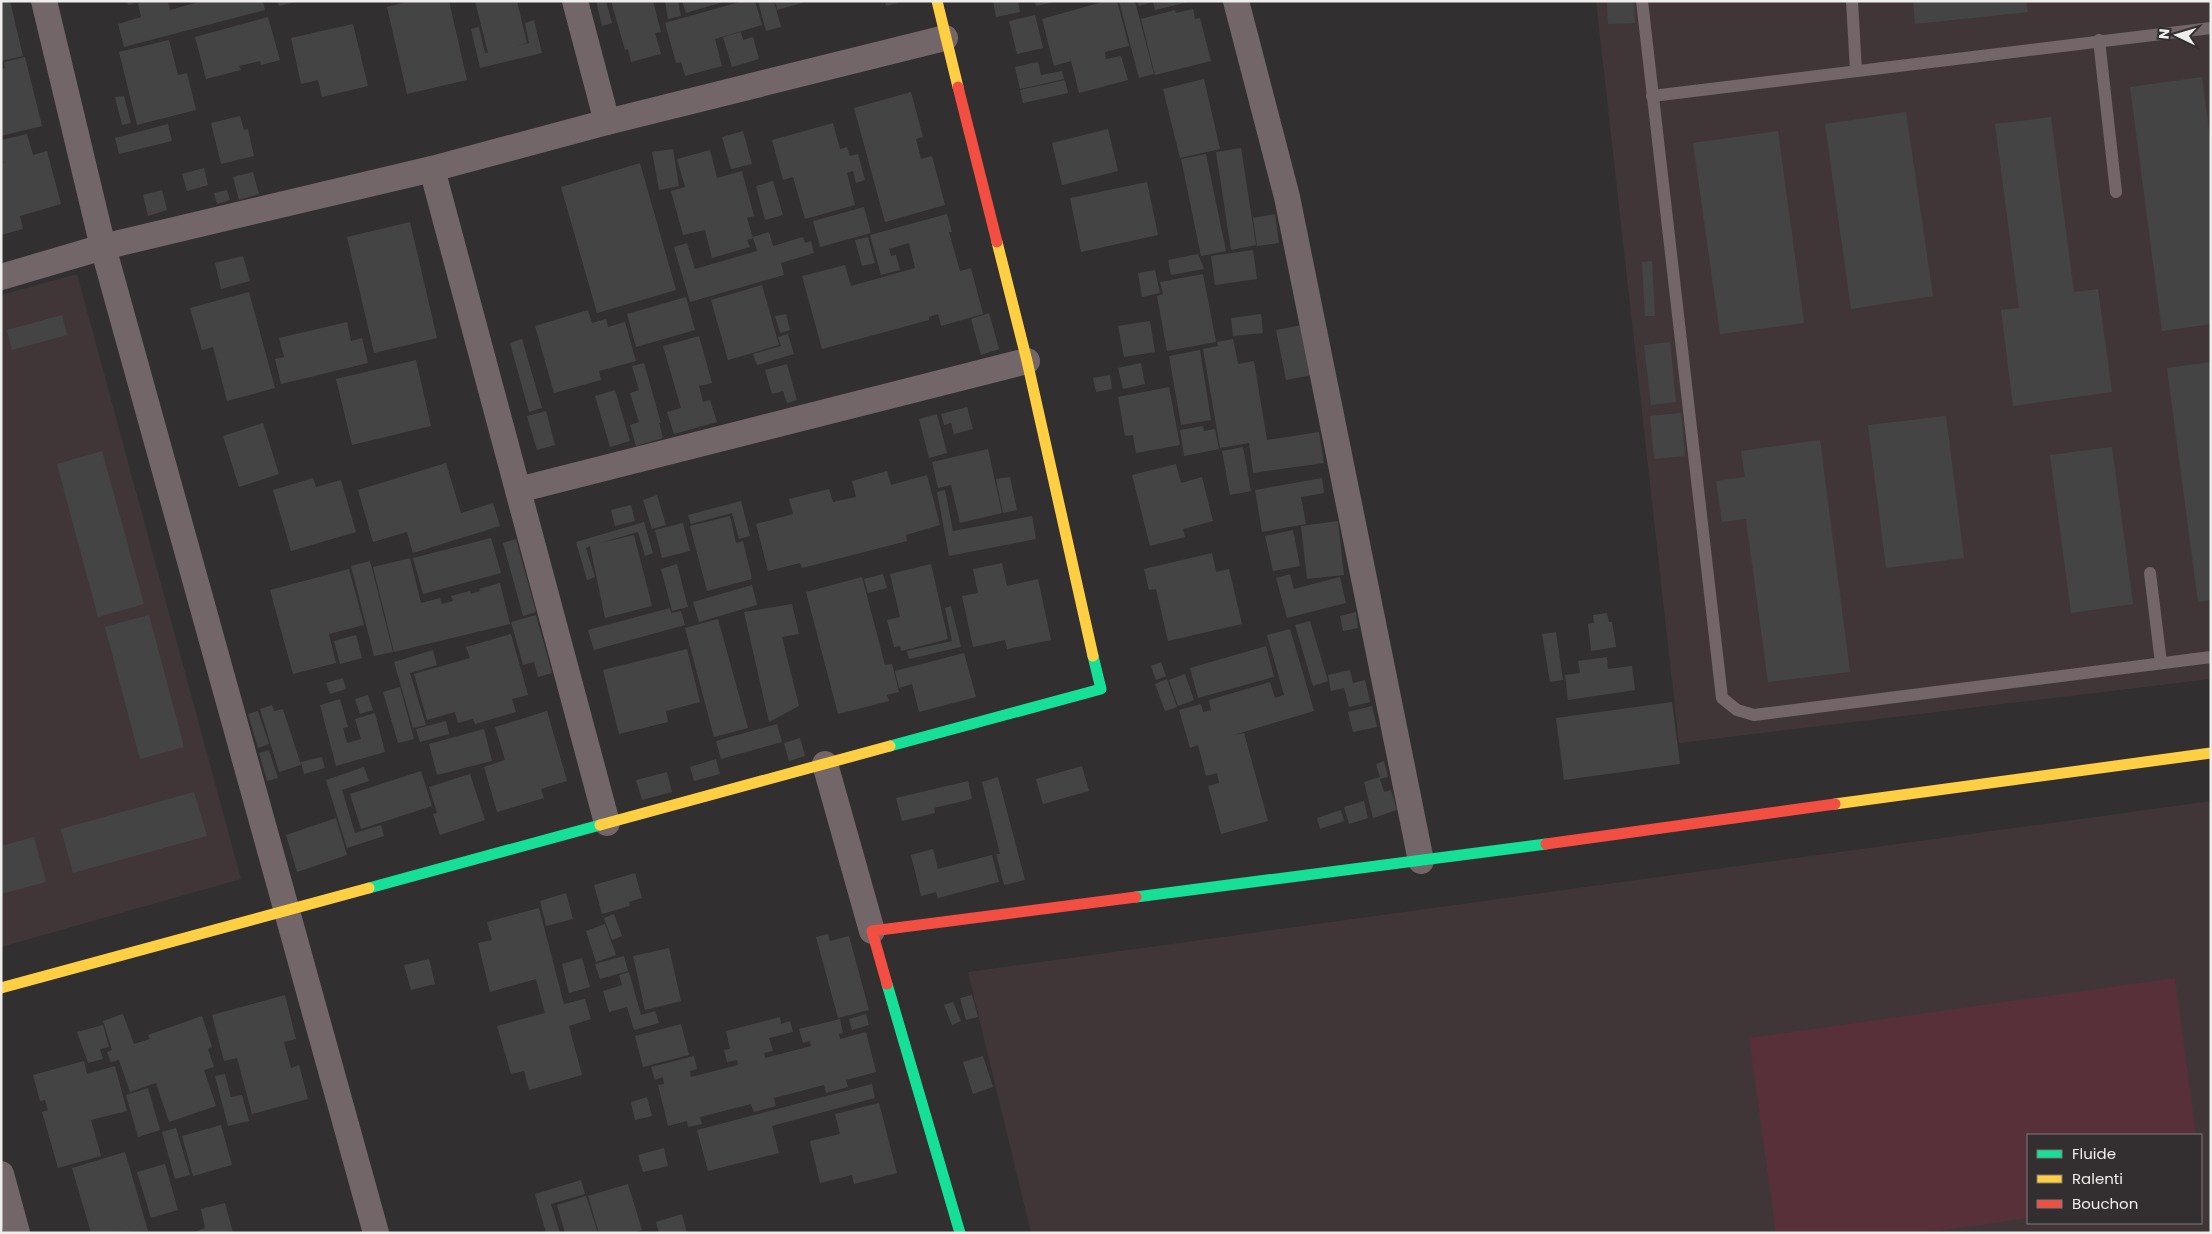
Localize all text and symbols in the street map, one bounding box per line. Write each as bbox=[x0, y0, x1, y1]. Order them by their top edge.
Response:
north arrow bbox=[2152, 10, 2202, 60]
text: N bbox=[2154, 28, 2174, 40]
legend bbox=[2027, 1134, 2202, 1224]
text: Fluide bbox=[2072, 1143, 2116, 1164]
text: Ralenti bbox=[2072, 1168, 2123, 1189]
text: Bouchon bbox=[2072, 1193, 2138, 1214]

